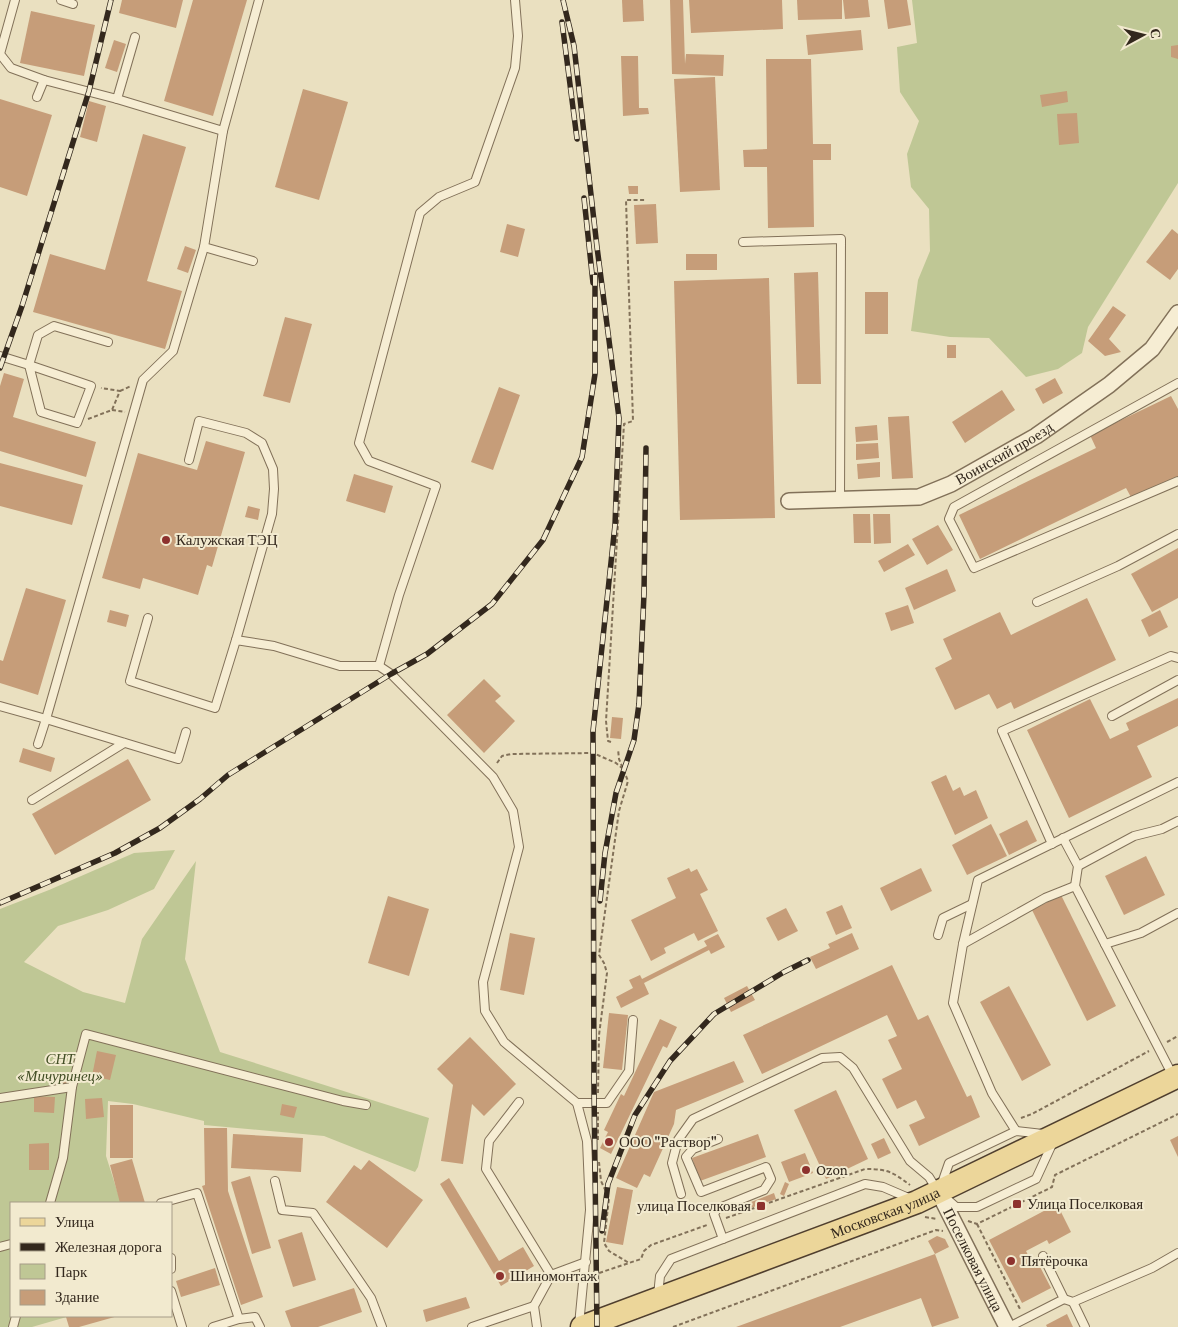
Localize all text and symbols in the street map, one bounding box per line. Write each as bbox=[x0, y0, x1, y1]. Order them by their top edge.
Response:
north arrow bbox=[1118, 10, 1168, 60]
text: С bbox=[1147, 27, 1164, 39]
street label: Воинский проезд bbox=[953, 419, 1056, 488]
place label: Калужская ТЭЦ bbox=[176, 532, 278, 548]
marker: Калужская ТЭЦ bbox=[160, 534, 172, 546]
park label: СНТ «Мичуринец» bbox=[17, 1051, 103, 1084]
place label: ООО "Раствор" bbox=[619, 1134, 717, 1150]
marker: ООО "Раствор" bbox=[603, 1136, 615, 1148]
place label: Ozon bbox=[816, 1162, 848, 1178]
marker: Ozon bbox=[800, 1164, 812, 1176]
street label: Московская улица bbox=[829, 1184, 943, 1241]
place label: Улица Поселковая bbox=[1027, 1196, 1143, 1212]
place label: улица Поселковая bbox=[637, 1198, 751, 1214]
marker: Улица Поселковая bbox=[1011, 1198, 1023, 1210]
marker: улица Поселковая bbox=[755, 1200, 767, 1212]
legend bbox=[10, 1202, 172, 1317]
street label: Поселковая улица bbox=[940, 1205, 1006, 1315]
text: Улица bbox=[55, 1214, 94, 1230]
text: Железная дорога bbox=[55, 1239, 162, 1255]
place label: Пятёрочка bbox=[1021, 1253, 1088, 1269]
marker: Пятёрочка bbox=[1005, 1255, 1017, 1267]
text: Парк bbox=[55, 1264, 88, 1280]
place label: Шиномонтаж bbox=[510, 1268, 598, 1284]
marker: Шиномонтаж bbox=[494, 1270, 506, 1282]
text: Здание bbox=[55, 1289, 99, 1305]

